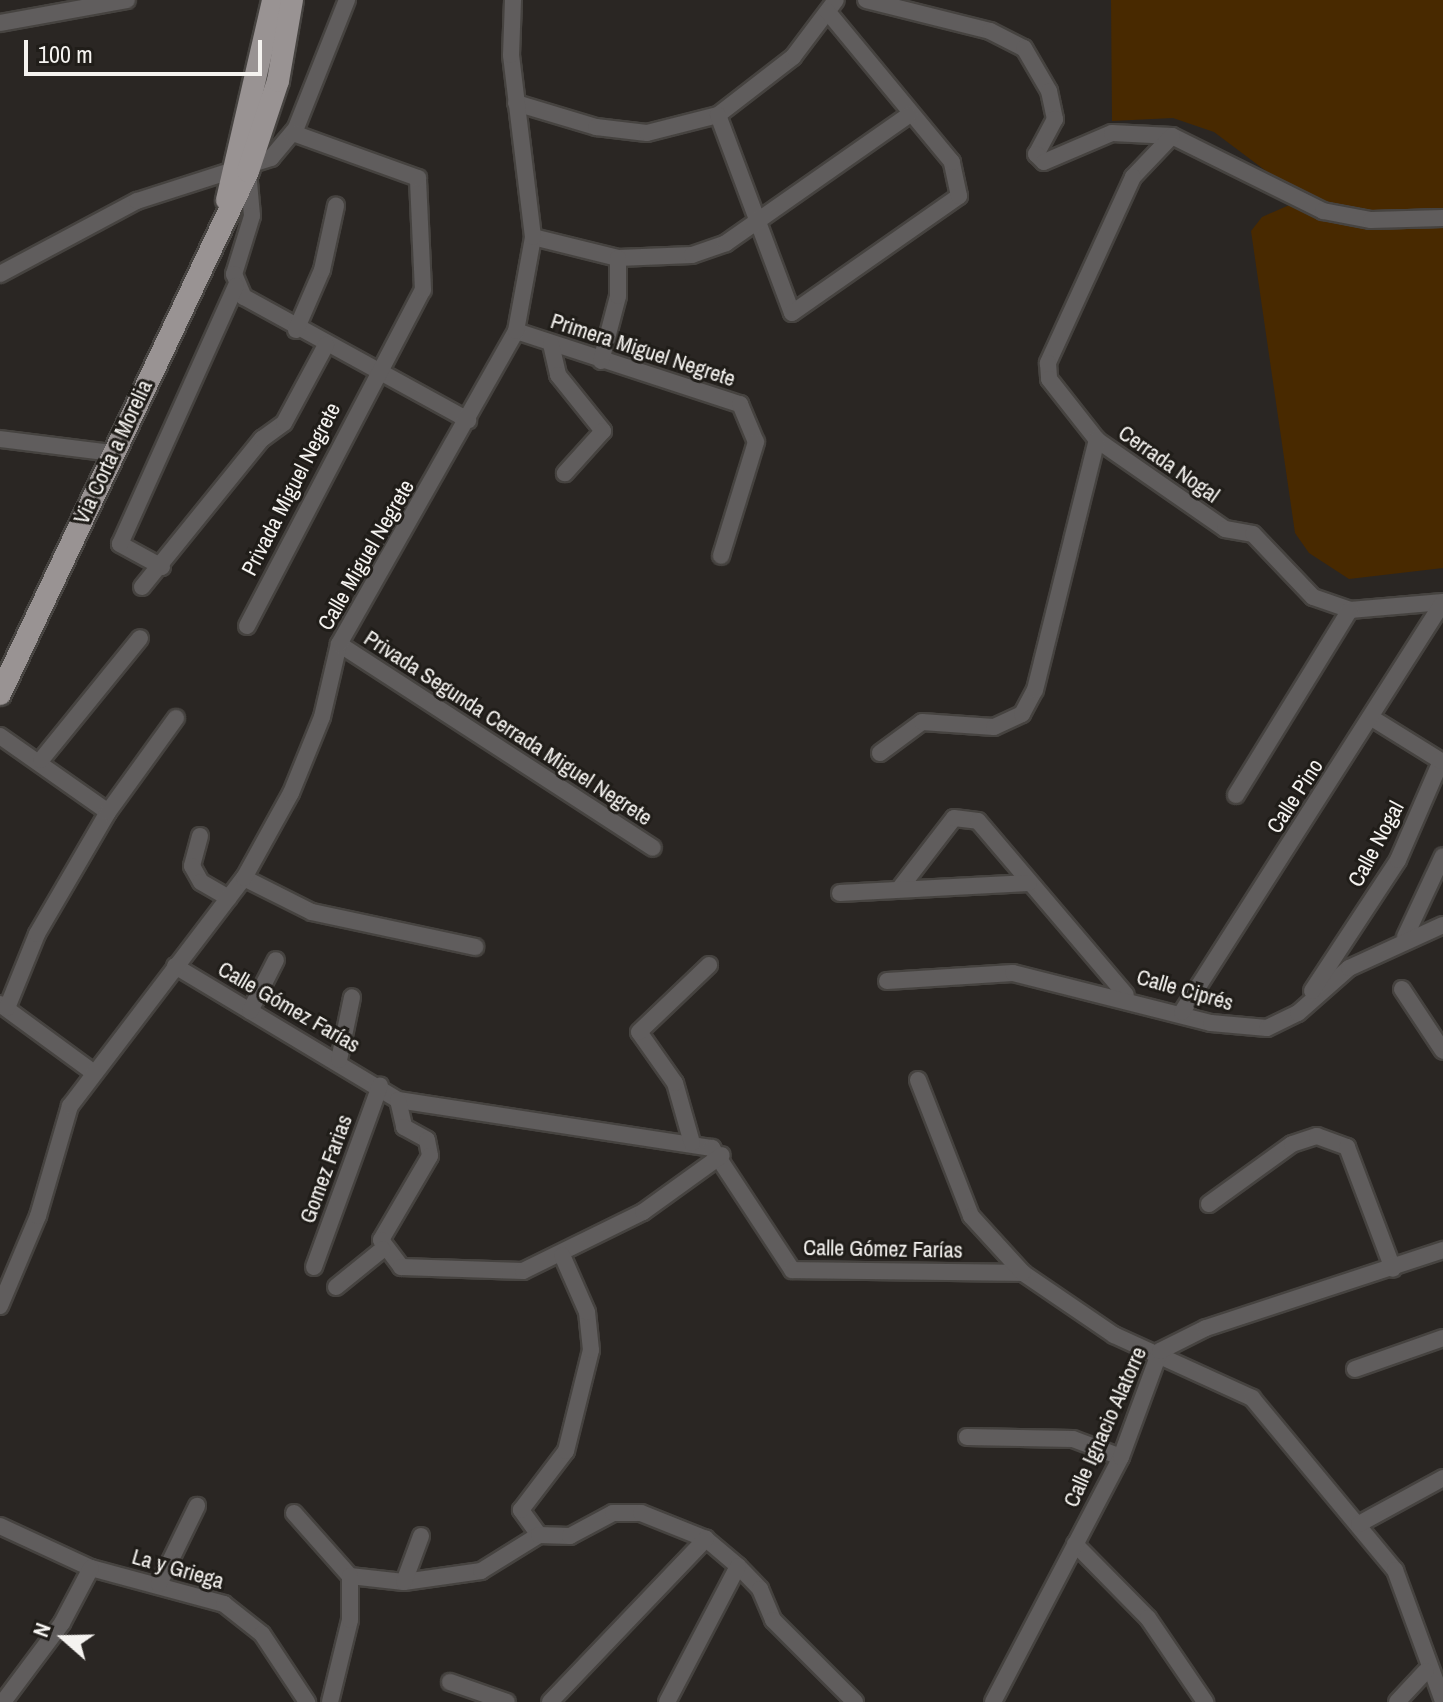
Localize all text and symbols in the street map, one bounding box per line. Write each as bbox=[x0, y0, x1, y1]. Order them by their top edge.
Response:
scale bar bbox=[28, 24, 266, 74]
text: 100 m bbox=[38, 38, 93, 70]
street label: Primera Miguel Negrete bbox=[547, 308, 739, 392]
street label: Via Corta a Morelia bbox=[68, 376, 158, 528]
street label: Privada Miguel Negrete bbox=[236, 398, 346, 580]
street label: Cerrada Nogal bbox=[1113, 420, 1225, 508]
street label: Calle Miguel Negrete bbox=[312, 475, 420, 635]
street label: Privada Segunda Cerrada Miguel Negrete bbox=[359, 625, 657, 831]
street label: Calle Pino bbox=[1261, 754, 1329, 838]
street label: Calle Nogal bbox=[1342, 797, 1410, 891]
street label: Calle Gómez Farías bbox=[213, 956, 365, 1058]
street label: Calle Ciprés bbox=[1134, 964, 1236, 1016]
street label: Gomez Farias bbox=[294, 1111, 358, 1227]
street label: Calle Gómez Farías bbox=[803, 1234, 963, 1264]
street label: Calle Ignacio Alatorre bbox=[1058, 1342, 1152, 1512]
street label: La y Griega bbox=[129, 1543, 227, 1595]
north arrow bbox=[24, 1598, 104, 1678]
text: N bbox=[25, 1619, 58, 1641]

